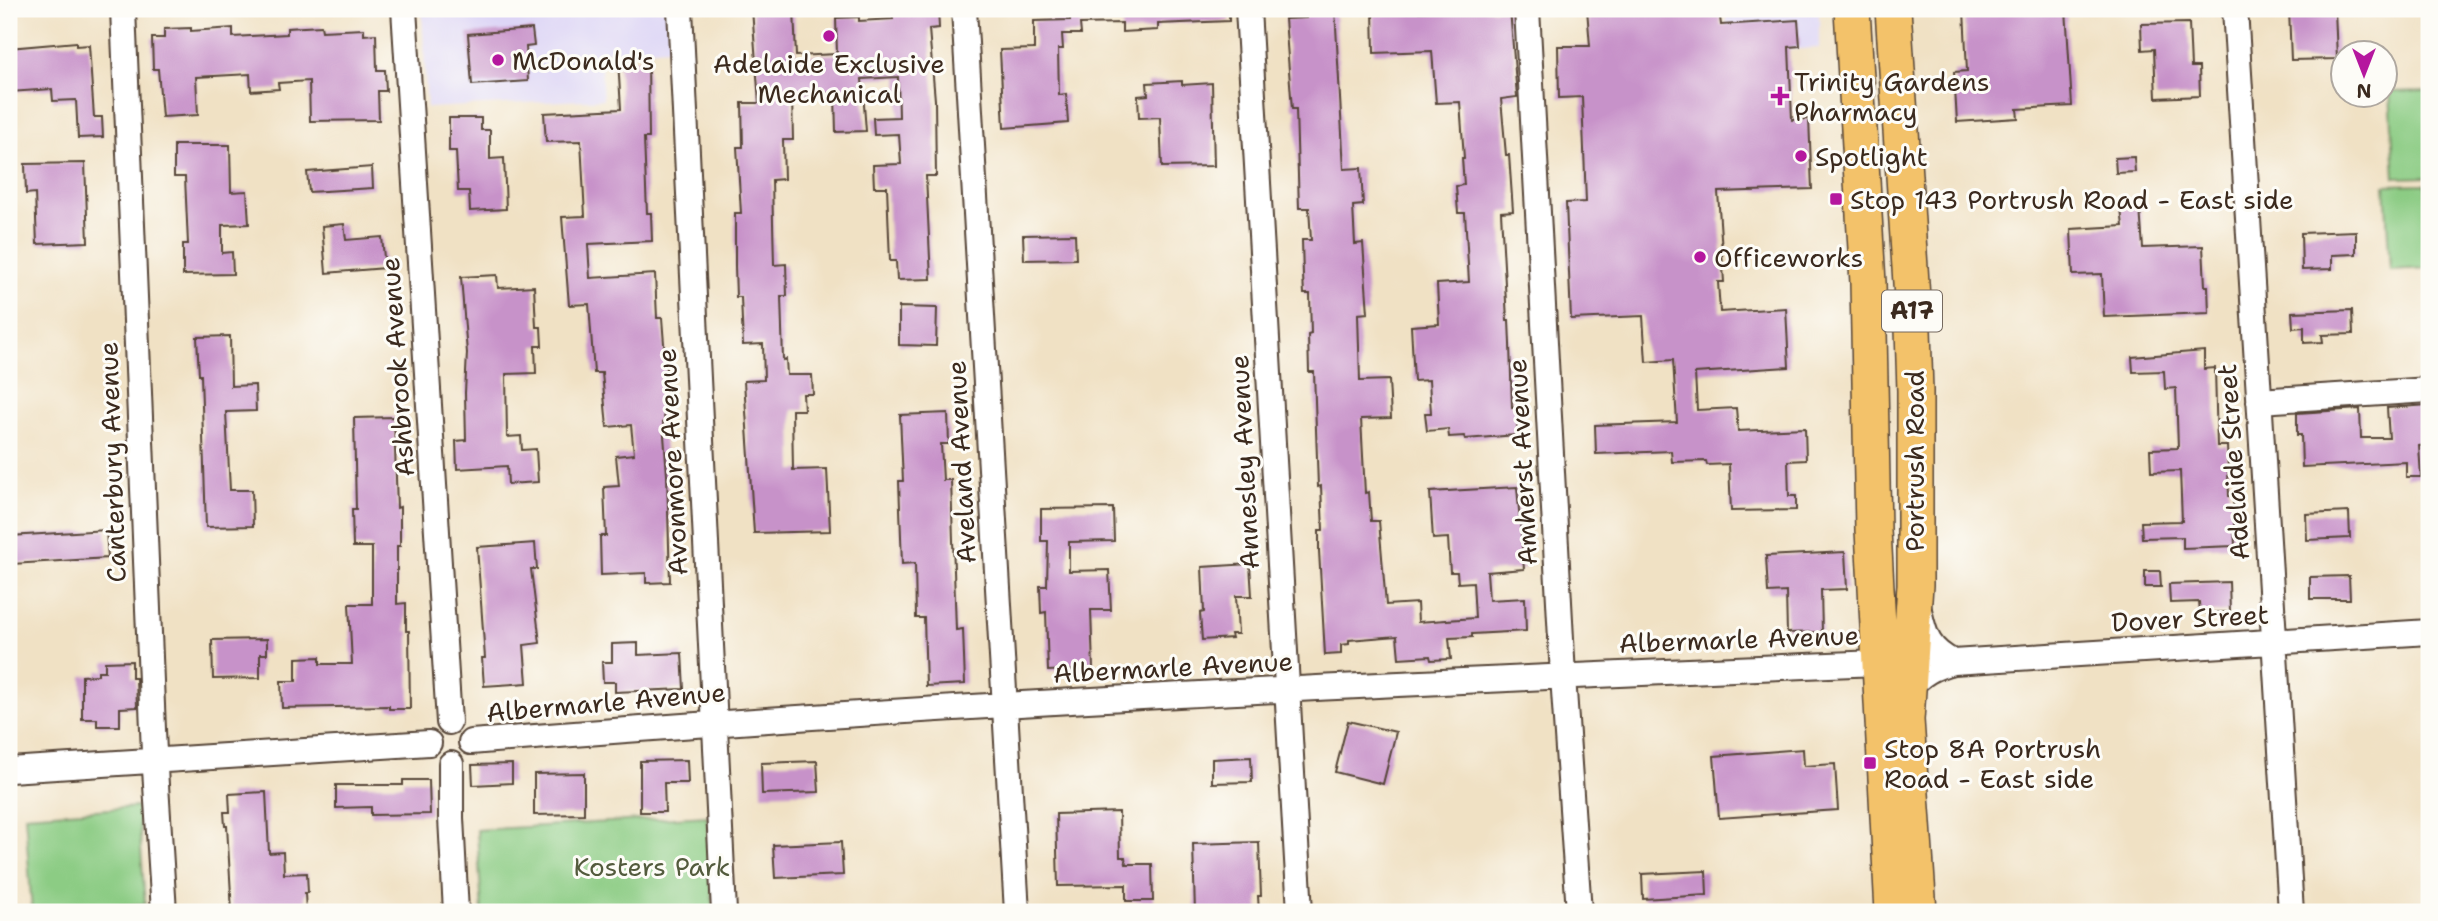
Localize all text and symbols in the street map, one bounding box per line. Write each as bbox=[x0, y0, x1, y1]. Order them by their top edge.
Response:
marker: Adelaide Exclusive Mechanical bbox=[821, 28, 837, 44]
north arrow bbox=[2330, 38, 2400, 108]
place label: McDonald's bbox=[512, 43, 655, 78]
place label: Adelaide Exclusive Mechanical bbox=[713, 46, 945, 111]
marker: McDonald's bbox=[490, 52, 506, 68]
place label: Trinity Gardens Pharmacy bbox=[1794, 64, 1990, 129]
text: N bbox=[2356, 78, 2372, 103]
marker: Trinity Gardens Pharmacy bbox=[1772, 88, 1788, 104]
place label: Spotlight bbox=[1815, 139, 1928, 174]
marker: Spotlight bbox=[1793, 148, 1809, 164]
place label: Stop 143 Portrush Road - East side bbox=[1850, 182, 2294, 217]
marker: Stop 143 Portrush Road - East side bbox=[1828, 191, 1844, 207]
place label: Officeworks bbox=[1714, 240, 1863, 275]
marker: Officeworks bbox=[1692, 249, 1708, 265]
street label: Ashbrook Avenue bbox=[372, 256, 422, 478]
road number: A17 bbox=[1882, 290, 1942, 332]
street label: Canterbury Avenue bbox=[90, 341, 134, 583]
street label: Avonmore Avenue bbox=[649, 347, 695, 577]
street label: Annesley Avenue bbox=[1221, 354, 1267, 570]
street label: Amherst Avenue bbox=[1499, 358, 1545, 566]
street label: Aveland Avenue bbox=[938, 360, 984, 564]
street label: Adelaide Street bbox=[2209, 363, 2257, 561]
street label: Portrush Road bbox=[1897, 370, 1932, 552]
street label: Dover Street bbox=[2110, 596, 2270, 640]
street label: Albermarle Avenue bbox=[1618, 617, 1860, 661]
street label: Albermarle Avenue bbox=[1052, 643, 1294, 691]
street label: Albermarle Avenue bbox=[485, 674, 727, 730]
place label: Stop 8A Portrush Road - East side bbox=[1884, 731, 2101, 796]
marker: Stop 8A Portrush Road - East side bbox=[1862, 755, 1878, 771]
park label: Kosters Park bbox=[573, 849, 731, 884]

